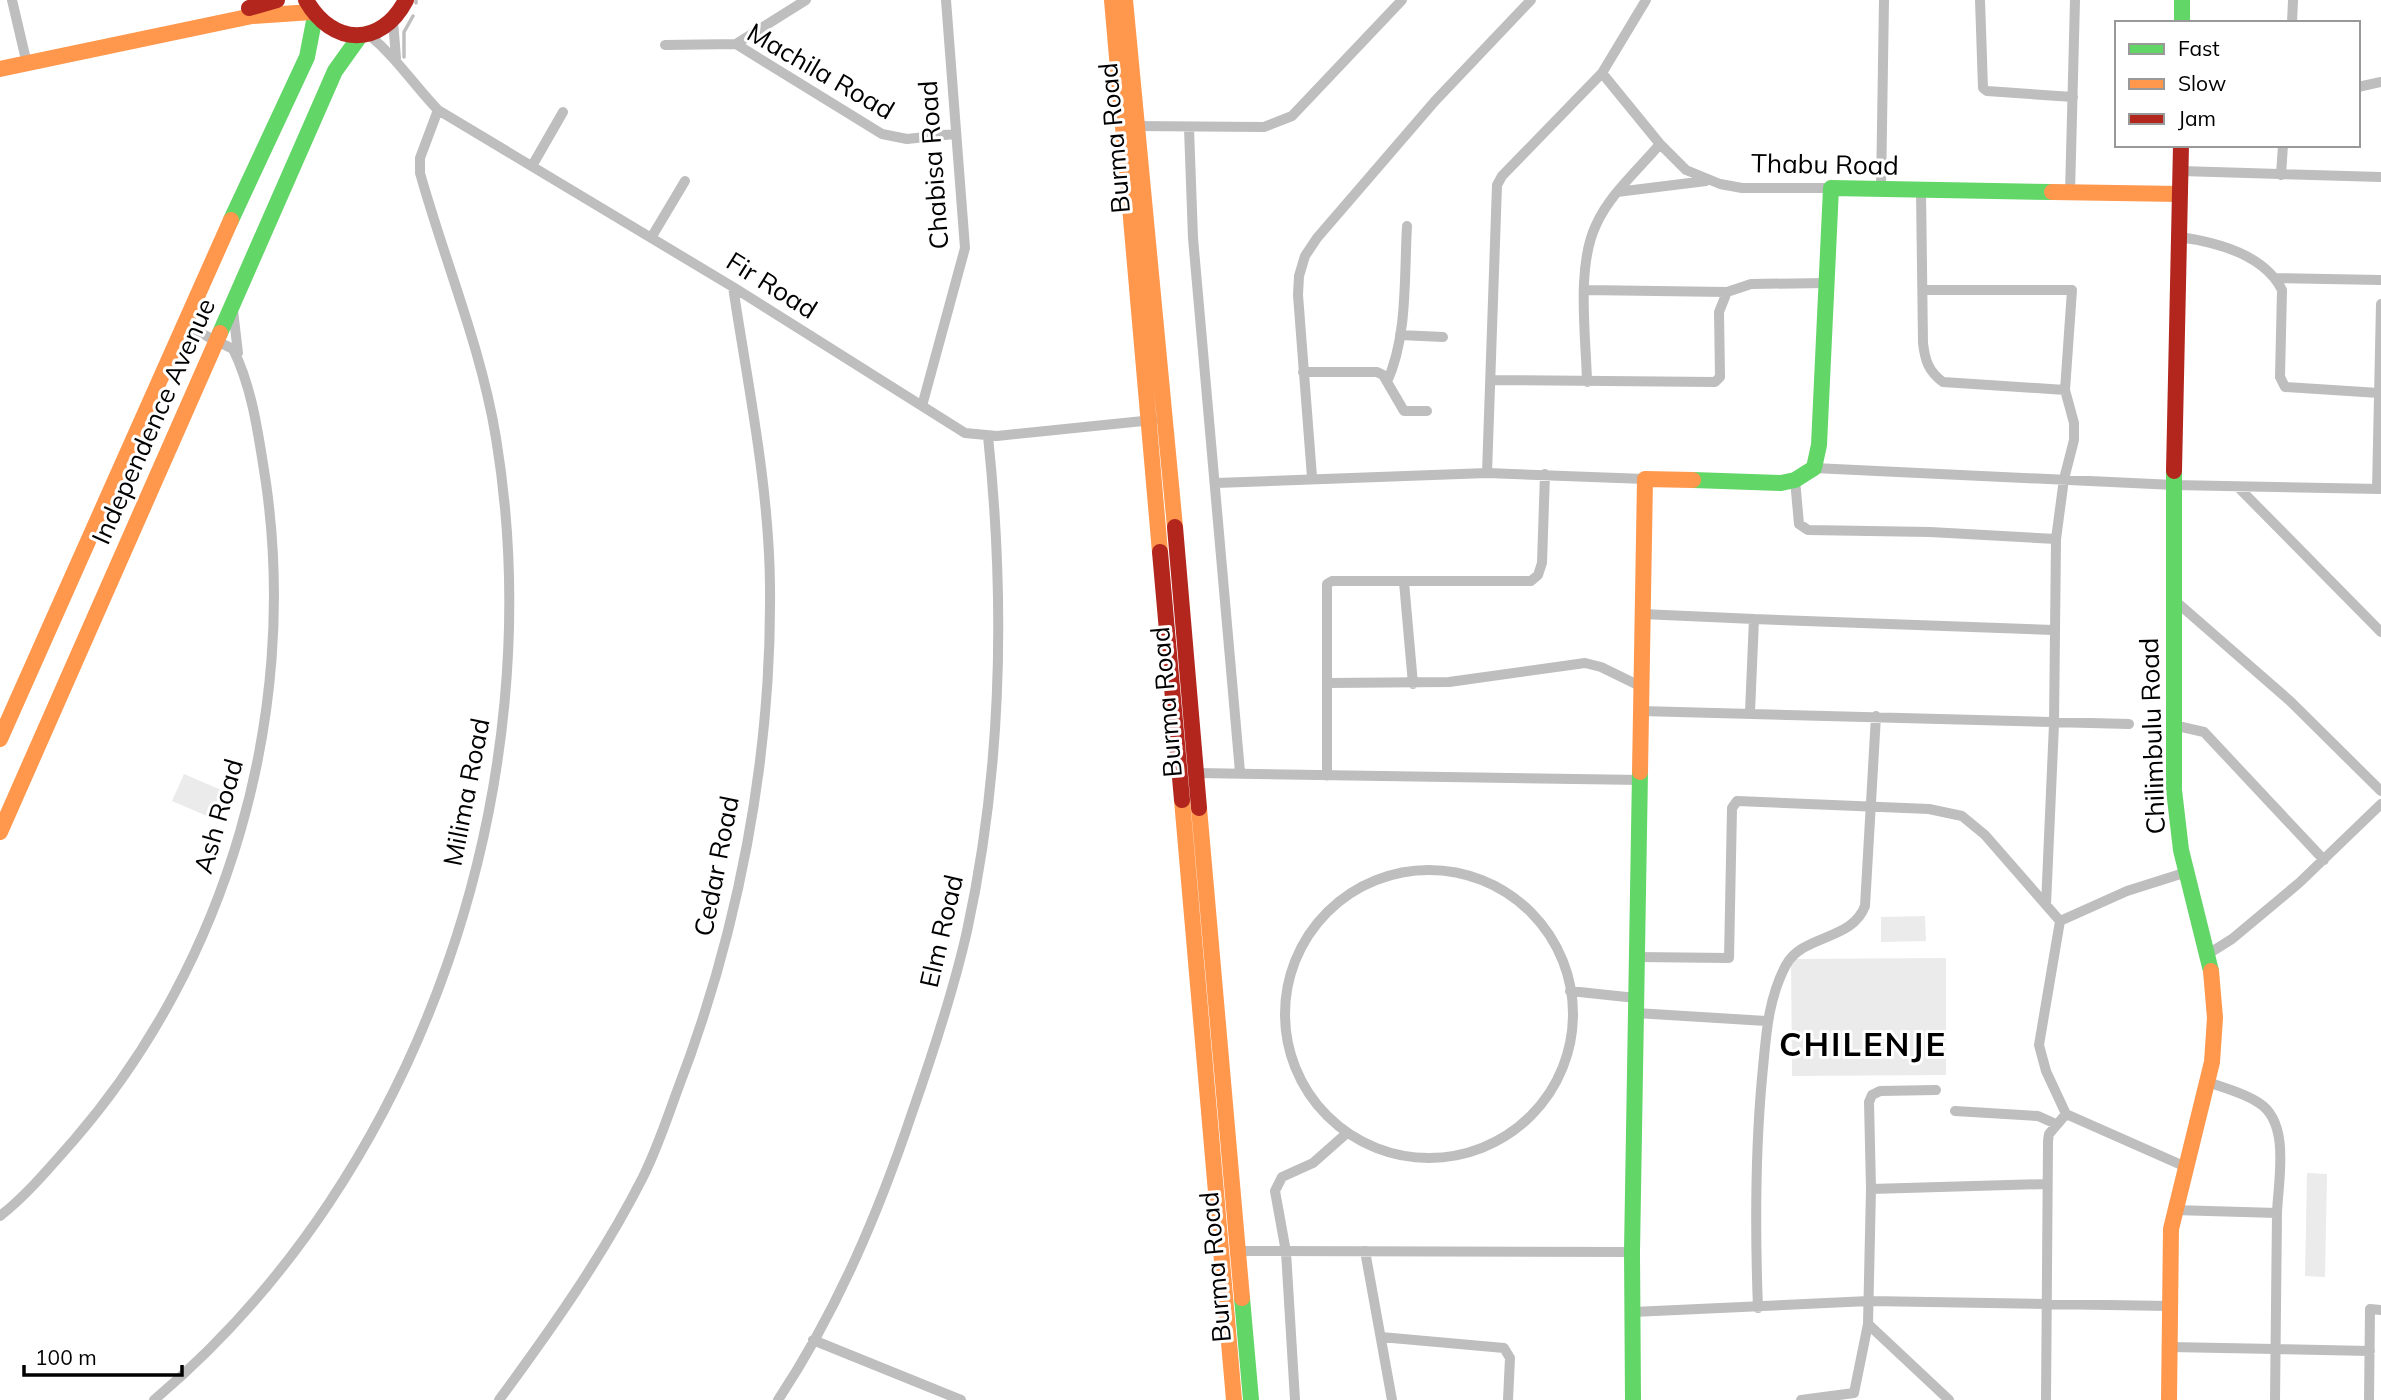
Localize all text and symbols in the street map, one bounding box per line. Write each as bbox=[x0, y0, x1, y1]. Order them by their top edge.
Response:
street label: Machila Road bbox=[742, 16, 900, 126]
legend bbox=[2115, 21, 2360, 147]
text: Fast bbox=[2178, 35, 2220, 61]
street label: Burma Road bbox=[1091, 61, 1137, 215]
text: Slow bbox=[2178, 70, 2226, 96]
street label: Chabisa Road bbox=[911, 79, 955, 251]
text: Jam bbox=[2178, 105, 2216, 131]
street label: Thabu Road bbox=[1751, 146, 1899, 182]
street label: Fir Road bbox=[721, 244, 823, 326]
street label: Independence Avenue bbox=[84, 293, 222, 549]
street label: Burma Road bbox=[1143, 625, 1189, 779]
street label: Chilimbulu Road bbox=[2132, 637, 2172, 835]
street label: Milima Road bbox=[436, 715, 496, 869]
street label: Ash Road bbox=[186, 755, 250, 877]
street label: Cedar Road bbox=[686, 793, 746, 939]
street label: Elm Road bbox=[912, 871, 970, 991]
district label: CHILENJE bbox=[1779, 1023, 1947, 1064]
street label: Burma Road bbox=[1192, 1190, 1238, 1344]
scale bar bbox=[24, 1334, 182, 1378]
text: 100 m bbox=[35, 1344, 97, 1370]

